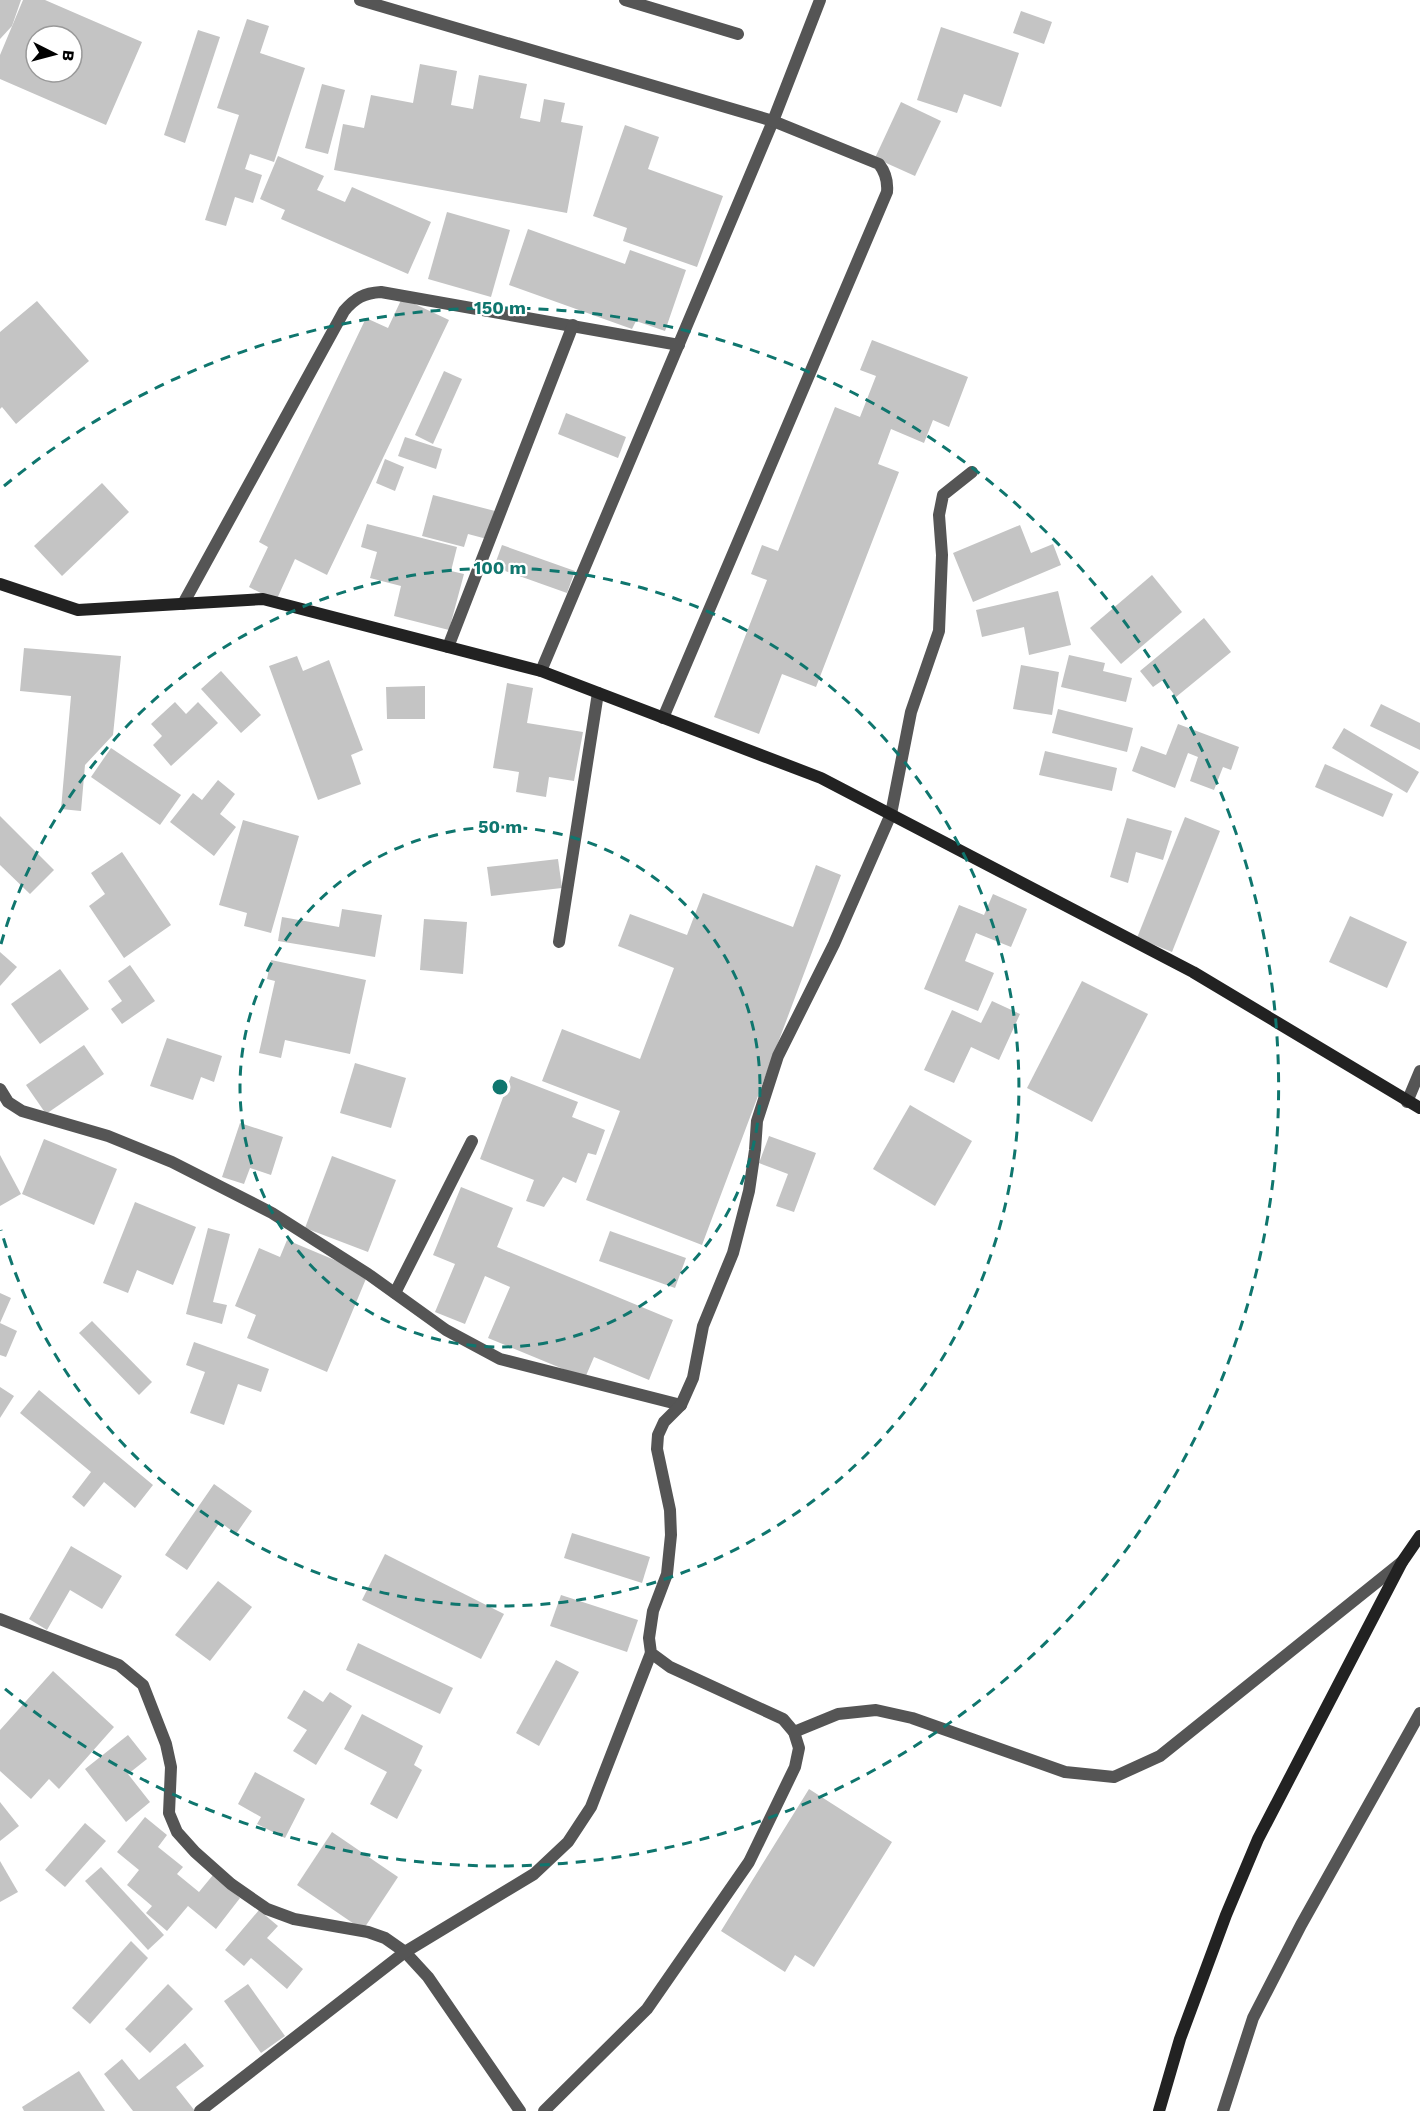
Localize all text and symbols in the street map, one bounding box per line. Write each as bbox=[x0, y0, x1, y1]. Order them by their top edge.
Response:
north arrow bbox=[24, 24, 84, 84]
text: B bbox=[58, 49, 78, 62]
text: 150 m bbox=[474, 297, 526, 318]
text: 100 m bbox=[473, 557, 527, 578]
text: 50 m bbox=[478, 816, 522, 837]
centre of rings bbox=[490, 1077, 510, 1097]

